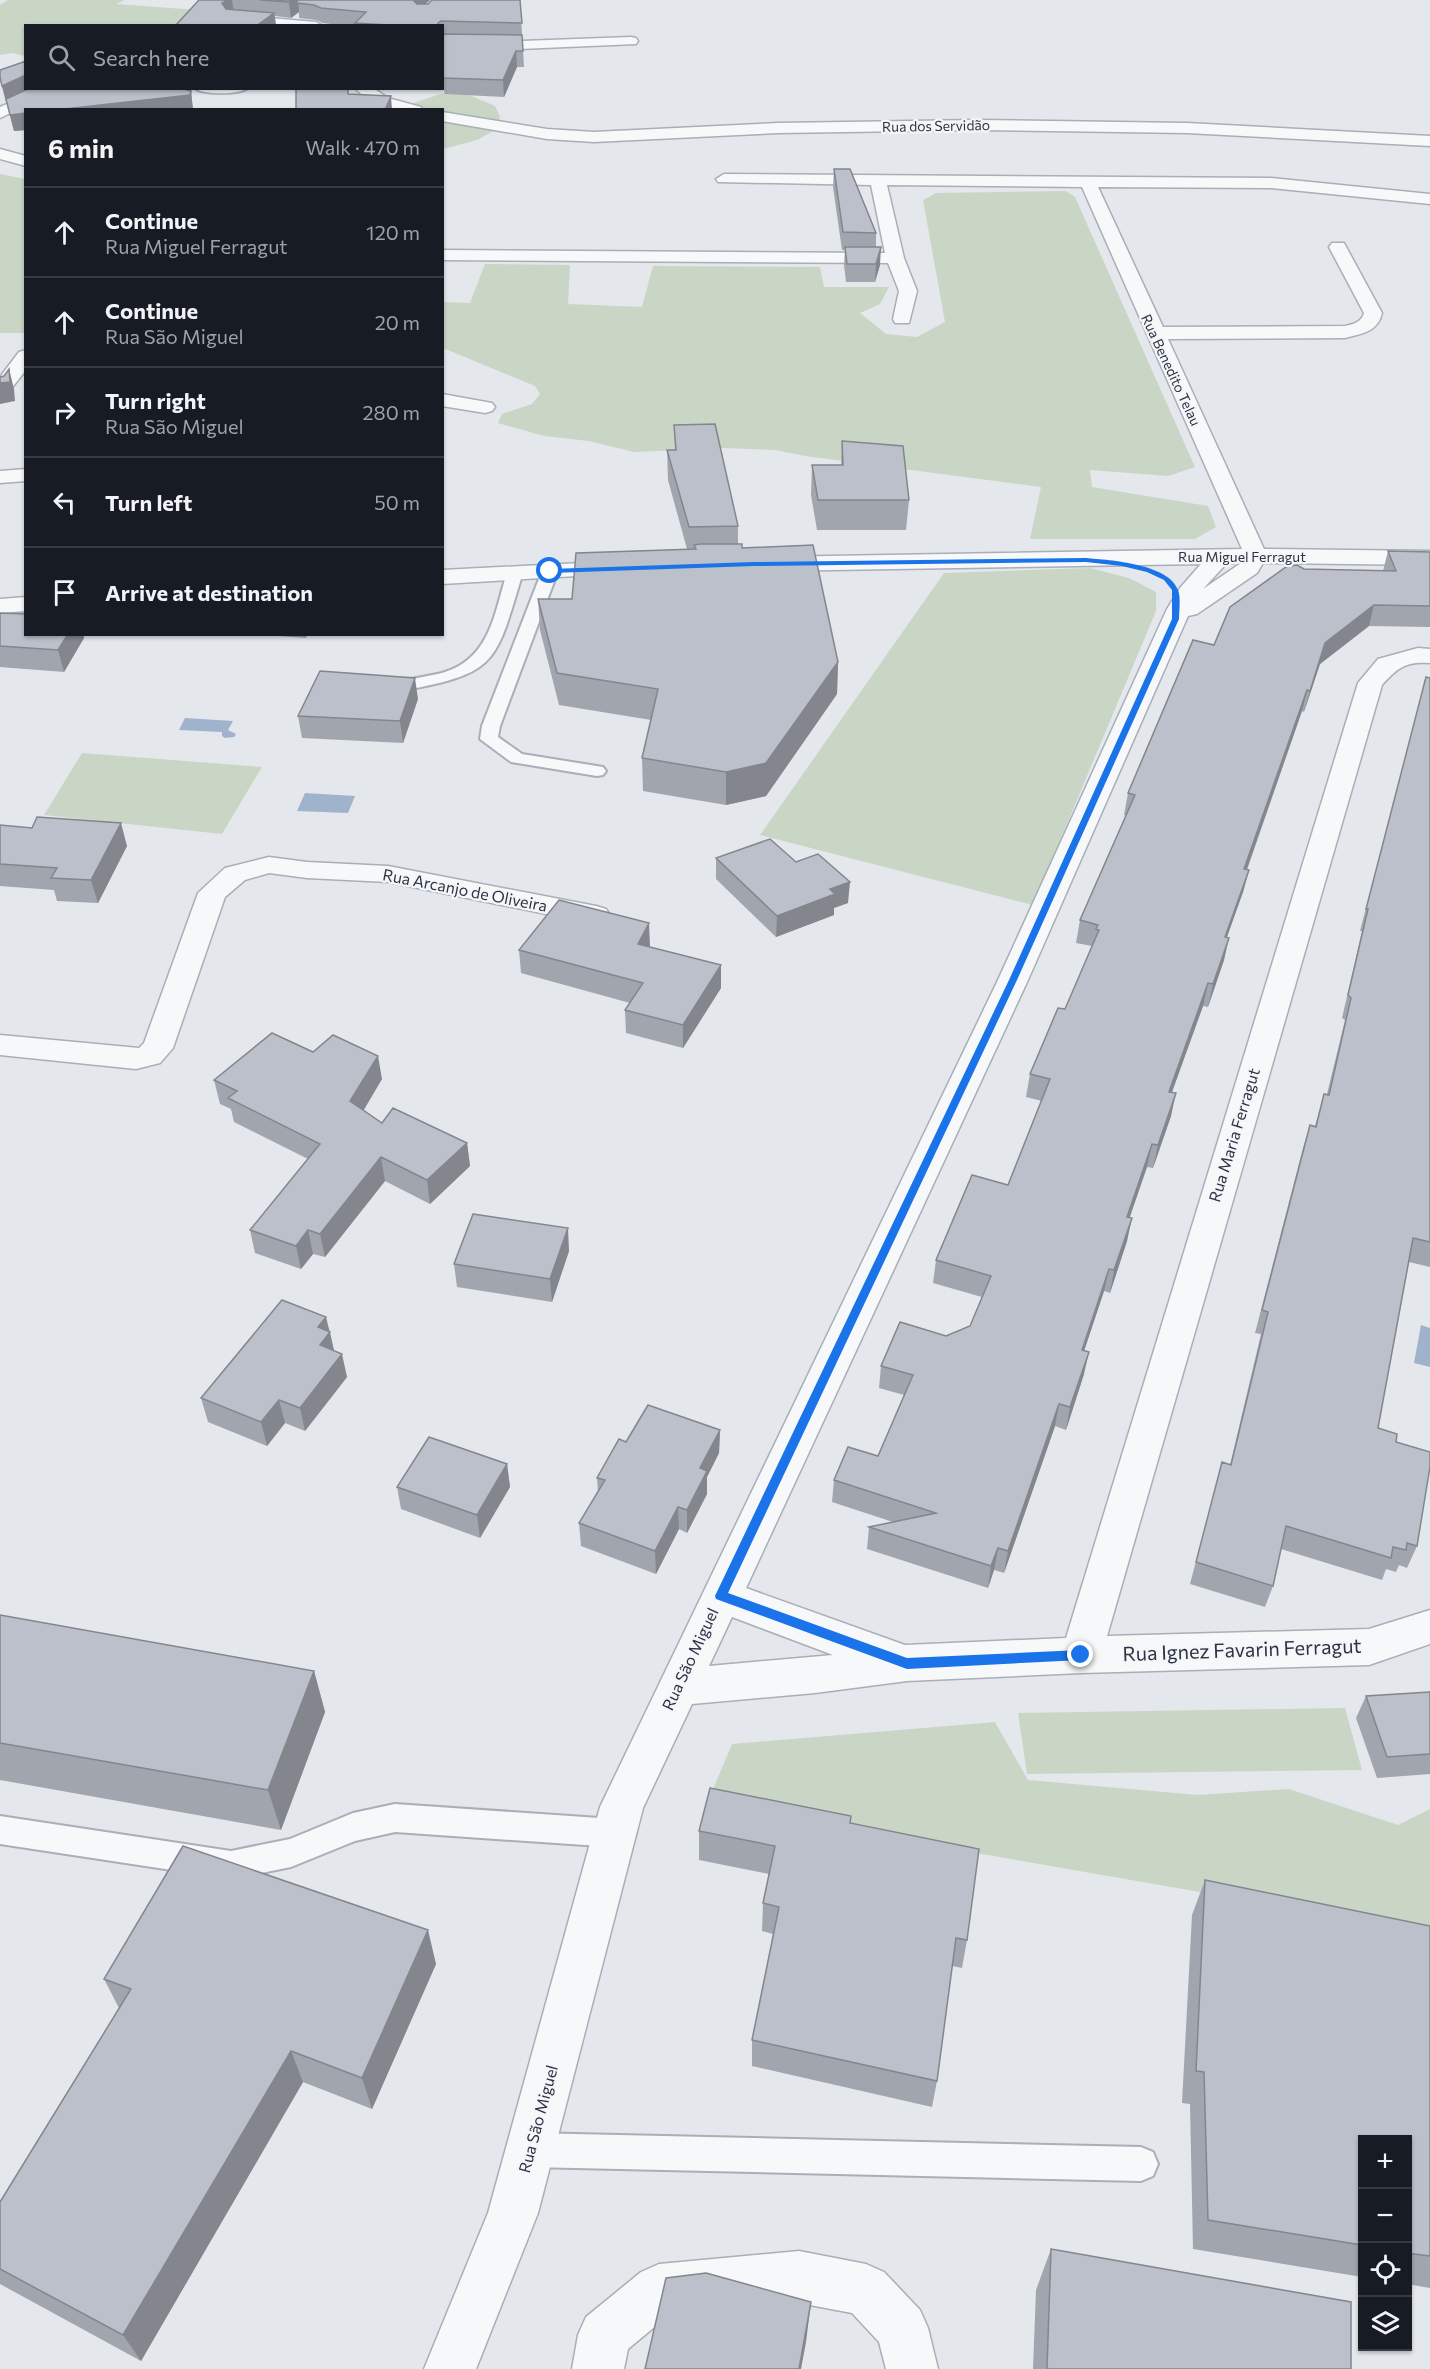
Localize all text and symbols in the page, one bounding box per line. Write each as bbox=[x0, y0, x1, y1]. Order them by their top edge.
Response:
search box bbox=[24, 24, 444, 90]
icon: search bbox=[45, 41, 78, 74]
text: Search here bbox=[93, 44, 209, 71]
street label: Rua dos Servidão bbox=[882, 116, 990, 135]
text: 6 min bbox=[48, 132, 114, 163]
text: Walk · 470 m bbox=[305, 135, 420, 159]
text: Continue bbox=[105, 207, 198, 234]
icon: ahead bbox=[48, 216, 81, 249]
text: 120 m bbox=[366, 220, 420, 244]
text: Rua Miguel Ferragut bbox=[105, 234, 288, 258]
text: Continue bbox=[105, 297, 198, 324]
icon: ahead bbox=[48, 306, 81, 339]
text: 20 m bbox=[375, 310, 420, 334]
street label: Rua Benedito Telau bbox=[1138, 311, 1205, 428]
text: Rua São Miguel bbox=[105, 324, 244, 348]
text: Turn right bbox=[105, 387, 206, 414]
icon: right bbox=[48, 396, 81, 429]
text: 280 m bbox=[362, 400, 420, 424]
text: Rua São Miguel bbox=[105, 414, 244, 438]
icon: left bbox=[48, 486, 81, 519]
text: Turn left bbox=[105, 489, 192, 516]
text: 50 m bbox=[374, 490, 420, 514]
street label: Rua Miguel Ferragut bbox=[1178, 548, 1306, 565]
route start bbox=[536, 557, 562, 583]
icon: arrive bbox=[48, 576, 81, 609]
text: Arrive at destination bbox=[105, 579, 313, 606]
street label: Rua Arcanjo de Oliveira bbox=[381, 864, 549, 915]
street label: Rua Maria Ferragut bbox=[1204, 1065, 1263, 1204]
street label: Rua São Miguel bbox=[658, 1605, 722, 1713]
street label: Rua Ignez Favarin Ferragut bbox=[1122, 1633, 1362, 1665]
route end bbox=[1067, 1641, 1093, 1667]
street label: Rua São Miguel bbox=[514, 2063, 561, 2175]
map controls bbox=[1358, 2135, 1412, 2351]
button: + bbox=[1358, 2135, 1412, 2189]
button: − bbox=[1358, 2189, 1412, 2243]
button: locate bbox=[1358, 2243, 1412, 2297]
button: layers bbox=[1358, 2297, 1412, 2351]

